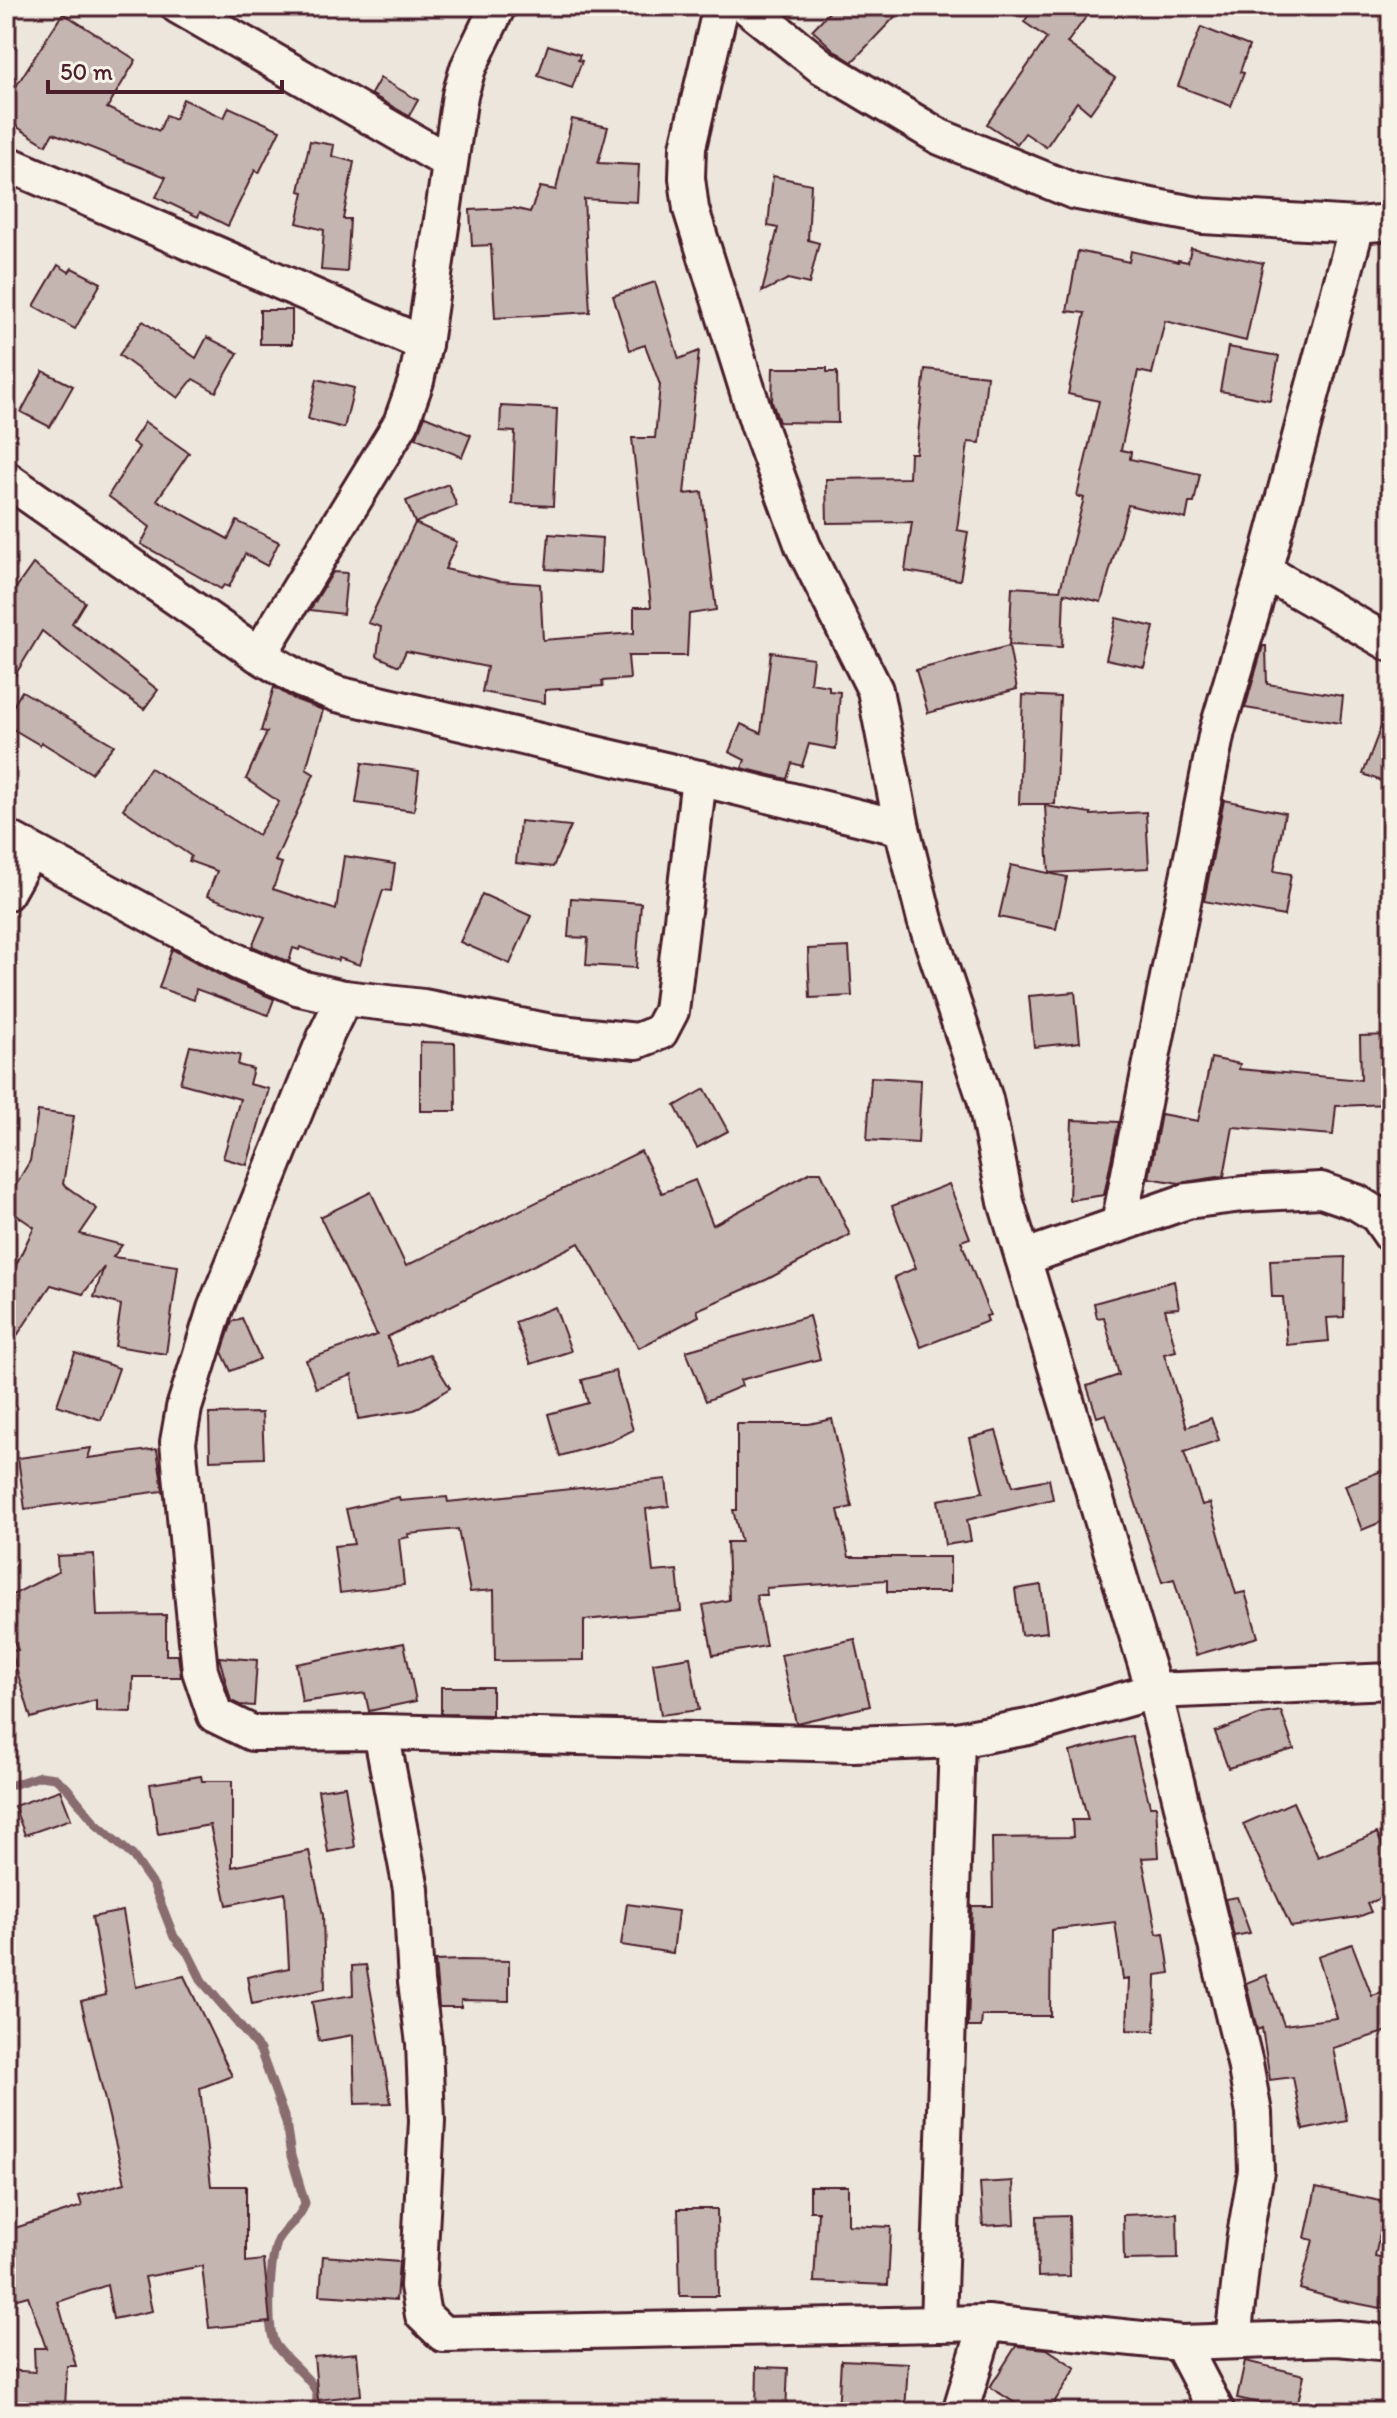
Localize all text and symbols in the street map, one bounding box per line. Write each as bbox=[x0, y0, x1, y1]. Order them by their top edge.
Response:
scale bar bbox=[48, 44, 282, 94]
text: 50 m bbox=[60, 57, 113, 86]

